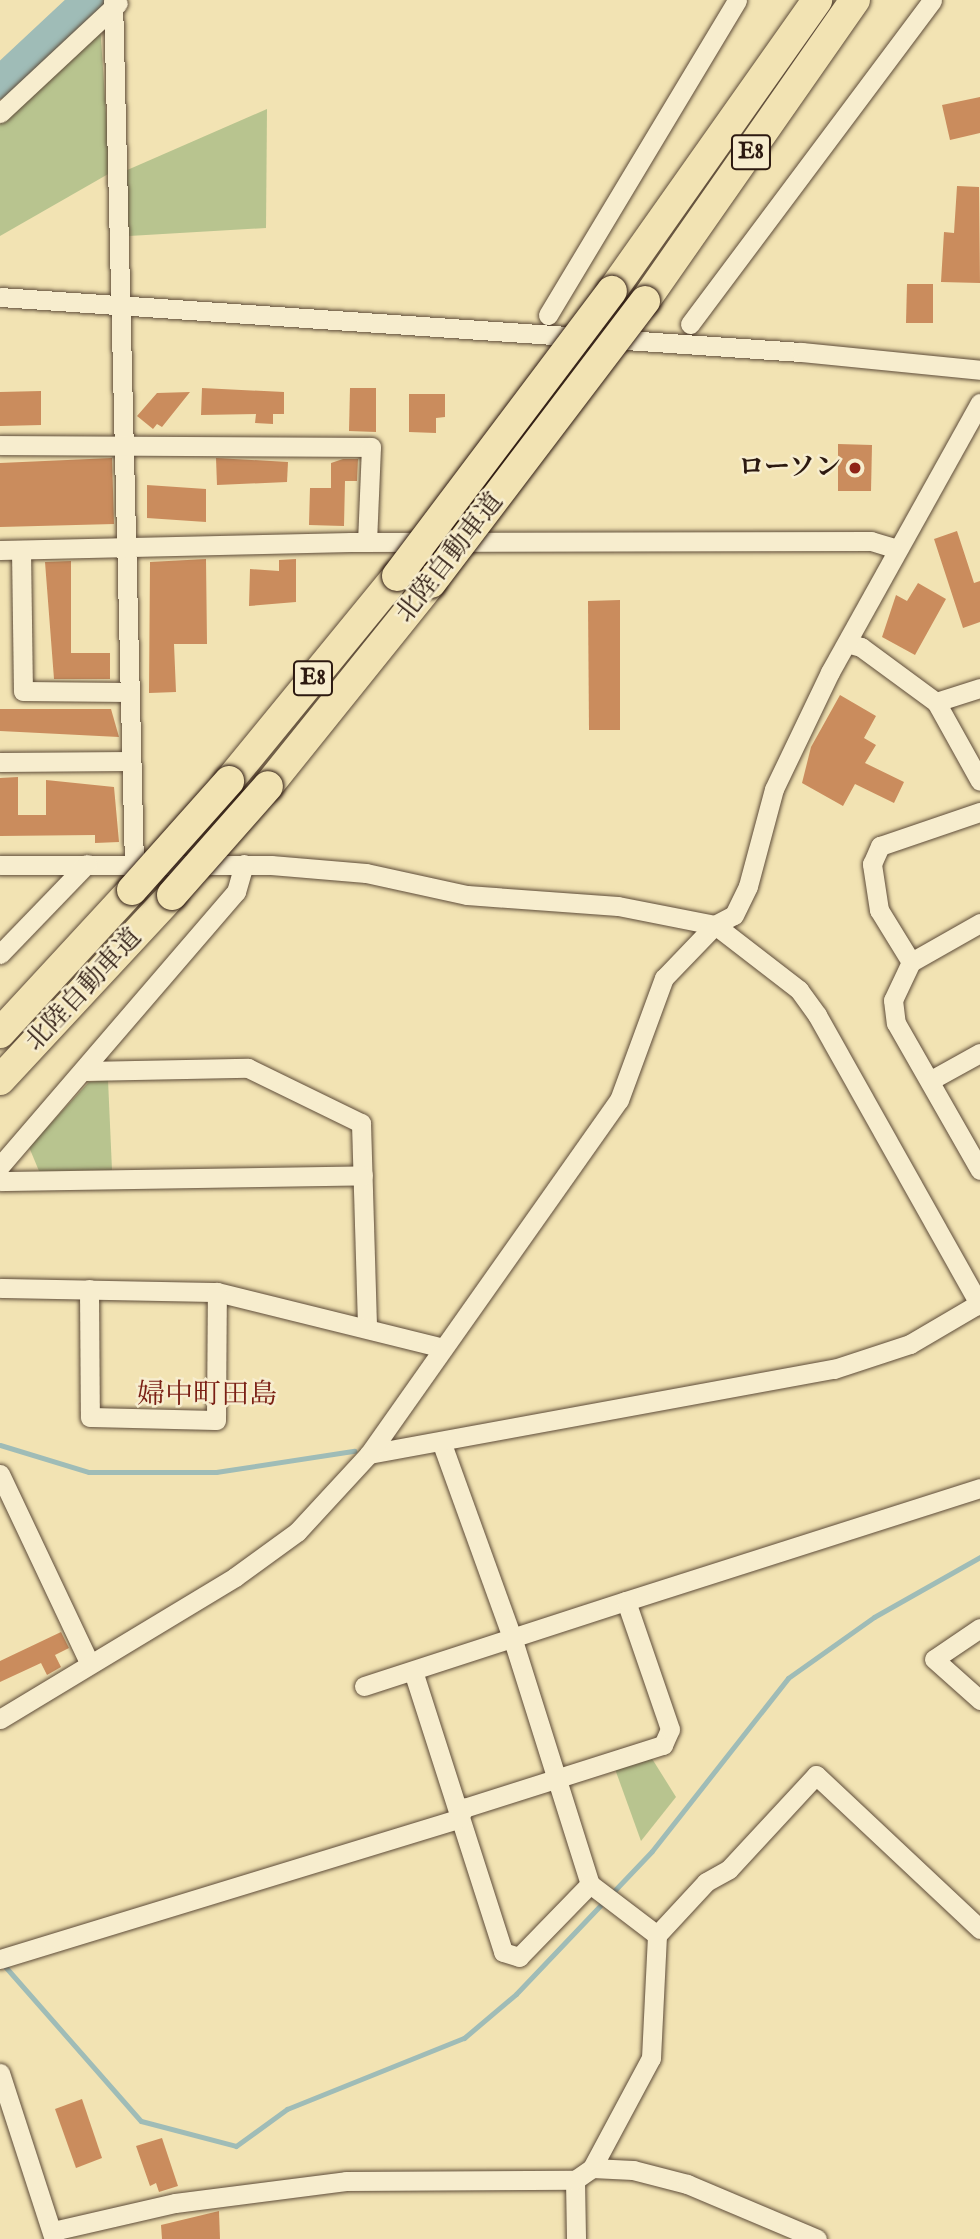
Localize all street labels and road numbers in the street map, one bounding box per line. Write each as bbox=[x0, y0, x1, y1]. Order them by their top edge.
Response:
road number: E8 bbox=[730, 132, 772, 172]
street label: 北陸自動車道 bbox=[390, 487, 510, 629]
road number: E8 bbox=[292, 658, 334, 698]
street label: 北陸自動車道 bbox=[19, 922, 149, 1058]

